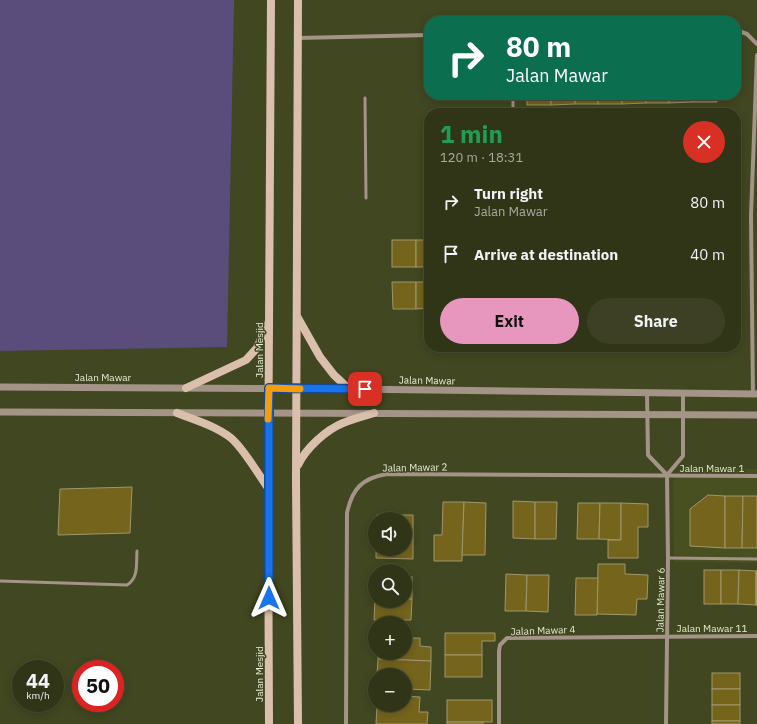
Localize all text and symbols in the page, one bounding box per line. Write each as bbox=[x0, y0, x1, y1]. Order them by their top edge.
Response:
text: 80 m bbox=[506, 28, 571, 65]
icon: right bbox=[440, 32, 492, 84]
text: Jalan Mawar bbox=[506, 64, 608, 87]
text: 1 min bbox=[440, 118, 503, 150]
button: close bbox=[683, 121, 725, 163]
text: 120 m · 18:31 bbox=[440, 149, 523, 166]
text: Turn right bbox=[474, 184, 543, 203]
icon: right bbox=[440, 191, 462, 213]
text: 80 m bbox=[690, 193, 725, 212]
text: Jalan Mawar bbox=[474, 203, 548, 220]
icon: arrive bbox=[440, 243, 462, 265]
text: Arrive at destination bbox=[474, 245, 618, 264]
text: 40 m bbox=[690, 245, 725, 264]
button: Exit bbox=[440, 298, 579, 344]
button: Share bbox=[587, 298, 725, 344]
street label: Jalan Mesjid bbox=[253, 322, 266, 378]
street label: Jalan Mawar bbox=[75, 371, 132, 384]
pin bbox=[348, 372, 382, 406]
street label: Jalan Mawar bbox=[399, 374, 456, 387]
icon: arrive bbox=[354, 378, 376, 400]
street label: Jalan Mawar 2 bbox=[382, 460, 448, 475]
street label: Jalan Mawar 1 bbox=[680, 462, 744, 475]
map controls bbox=[368, 512, 412, 712]
button: sound bbox=[368, 512, 412, 556]
button: search bbox=[368, 564, 412, 608]
street label: Jalan Mawar 6 bbox=[653, 567, 668, 633]
position arrow bbox=[248, 577, 290, 619]
button: + bbox=[368, 616, 412, 660]
street label: Jalan Mawar 11 bbox=[677, 622, 747, 635]
street label: Jalan Mawar 4 bbox=[510, 623, 576, 638]
street label: Jalan Mesjid bbox=[253, 646, 266, 702]
speed limit sign: 50 bbox=[72, 660, 124, 712]
text: 44 bbox=[26, 667, 50, 694]
button: − bbox=[368, 668, 412, 712]
text: km/h bbox=[26, 689, 50, 702]

